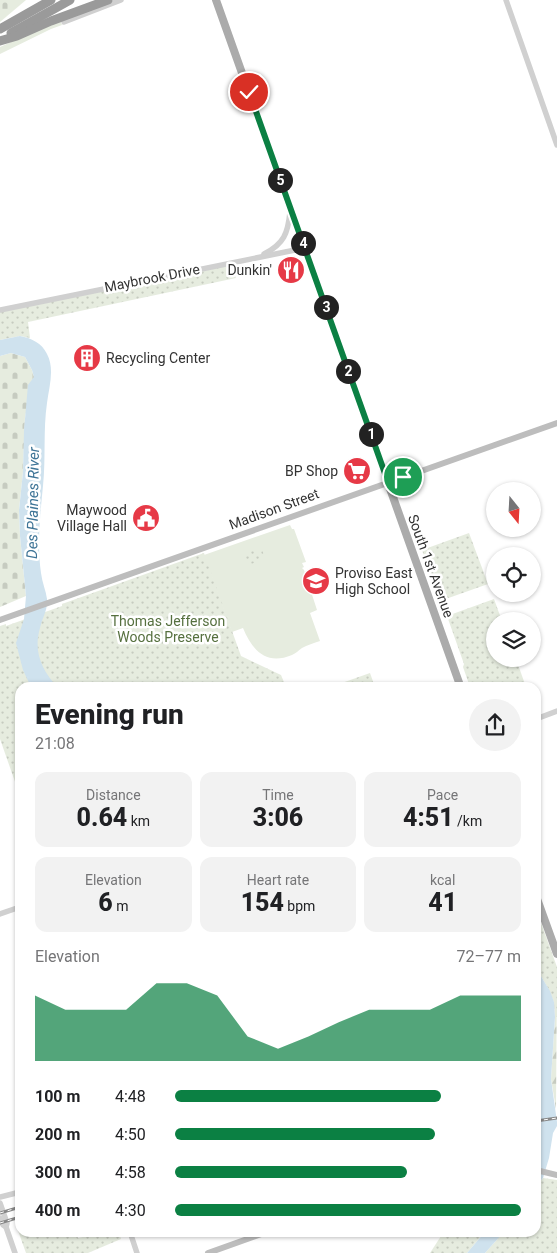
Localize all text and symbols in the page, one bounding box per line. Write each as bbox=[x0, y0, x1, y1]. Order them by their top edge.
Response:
pin bbox=[228, 71, 270, 113]
icon: check bbox=[235, 78, 263, 106]
pin: 5 bbox=[268, 168, 292, 192]
text: 5 bbox=[276, 172, 285, 188]
pin: 4 bbox=[290, 230, 316, 256]
text: 4 bbox=[299, 235, 308, 251]
restaurant icon: Dunkin' bbox=[276, 255, 306, 285]
street label: Maybrook Drive bbox=[103, 261, 201, 295]
place label: Dunkin' bbox=[227, 262, 272, 278]
pin: 3 bbox=[314, 294, 338, 320]
text: 3 bbox=[322, 299, 331, 315]
building icon: Recycling Center bbox=[72, 343, 102, 373]
place label: Recycling Center bbox=[106, 350, 210, 366]
pin: 2 bbox=[336, 358, 360, 384]
text: 2 bbox=[344, 363, 353, 379]
pin: 1 bbox=[358, 422, 384, 446]
text: 1 bbox=[367, 426, 376, 442]
water label: Des Plaines River bbox=[23, 446, 43, 559]
supermarket icon: BP Shop bbox=[342, 456, 372, 486]
pin bbox=[382, 456, 424, 498]
place label: BP Shop bbox=[285, 463, 338, 479]
icon: arrive bbox=[389, 463, 417, 491]
north arrow bbox=[486, 482, 541, 538]
map controls bbox=[486, 482, 541, 667]
street label: Madison Street bbox=[227, 485, 322, 533]
place label: Maywood Village Hall bbox=[57, 502, 127, 534]
public building icon: Maywood Village Hall bbox=[131, 503, 161, 533]
street label: South 1st Avenue bbox=[405, 512, 457, 620]
button: locate bbox=[486, 547, 541, 602]
place label: Proviso East High School bbox=[335, 565, 413, 597]
school or university icon: Proviso East High School bbox=[301, 566, 331, 596]
button: layers bbox=[486, 612, 541, 667]
park label: Thomas Jefferson Woods Preserve bbox=[111, 613, 225, 645]
text: Evening run bbox=[35, 698, 184, 731]
button: share bbox=[469, 699, 521, 751]
text: 21:08 bbox=[35, 734, 75, 753]
text: Distance bbox=[86, 787, 141, 803]
text: Time bbox=[262, 787, 294, 803]
text: Pace bbox=[427, 787, 458, 803]
text: 0.64 bbox=[77, 803, 127, 832]
text: 3:06 bbox=[253, 803, 303, 832]
text: 4:51 bbox=[403, 803, 454, 832]
text: km bbox=[127, 813, 150, 829]
text: /km bbox=[454, 813, 482, 829]
text: Elevation bbox=[85, 872, 142, 888]
text: Heart rate bbox=[247, 872, 309, 888]
text: kcal bbox=[430, 872, 455, 888]
text: 6 bbox=[98, 888, 113, 917]
text: 154 bbox=[241, 888, 284, 917]
text: 41 bbox=[428, 888, 457, 917]
text: m bbox=[113, 898, 128, 914]
text: bpm bbox=[284, 898, 315, 914]
text: Elevation bbox=[35, 947, 100, 966]
text: 72–77 m bbox=[457, 947, 521, 966]
text: 100 m bbox=[35, 1087, 80, 1106]
text: 4:48 bbox=[115, 1087, 146, 1106]
text: 200 m bbox=[35, 1125, 80, 1144]
text: 4:50 bbox=[115, 1125, 146, 1144]
text: 300 m bbox=[35, 1163, 80, 1182]
text: 4:58 bbox=[115, 1163, 146, 1182]
text: 400 m bbox=[35, 1201, 80, 1220]
text: 4:30 bbox=[115, 1201, 146, 1220]

